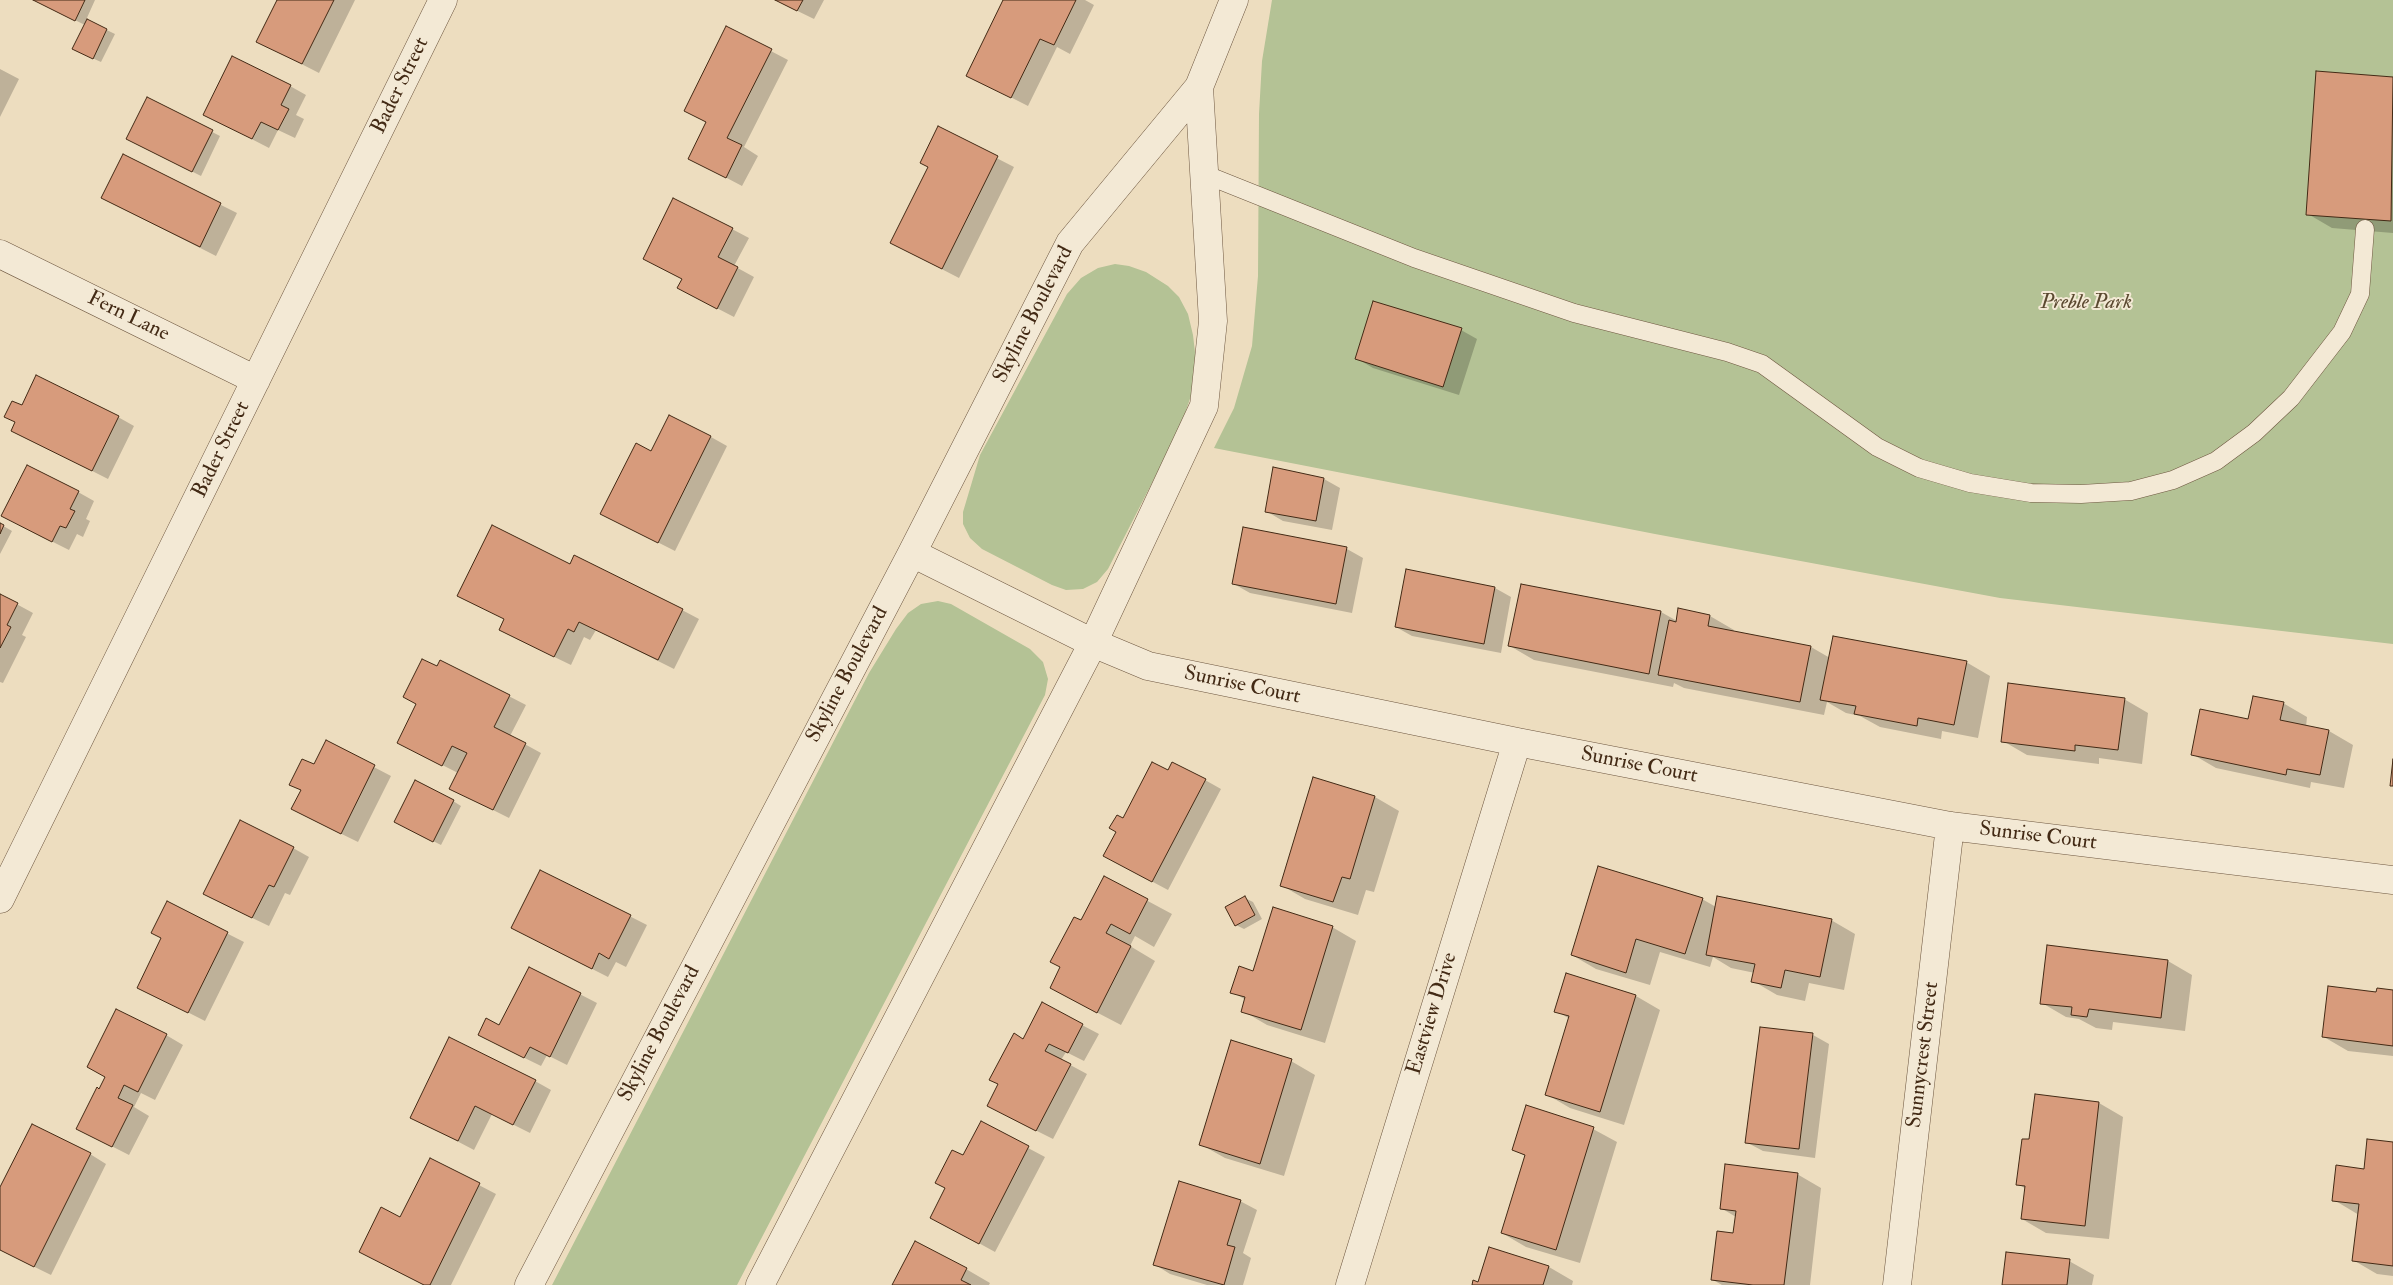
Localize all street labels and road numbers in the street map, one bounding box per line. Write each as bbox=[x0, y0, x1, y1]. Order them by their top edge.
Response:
street label: Bader Street bbox=[367, 34, 435, 138]
street label: Skyline Boulevard bbox=[989, 242, 1079, 388]
street label: Fern Lane bbox=[83, 286, 173, 348]
street label: Bader Street bbox=[188, 398, 256, 502]
street label: Skyline Boulevard bbox=[802, 603, 894, 747]
street label: Sunrise Court bbox=[1182, 661, 1302, 711]
street label: Sunrise Court bbox=[1579, 742, 1699, 790]
street label: Sunrise Court bbox=[1978, 817, 2098, 857]
street label: Eastview Drive bbox=[1402, 950, 1464, 1078]
street label: Skyline Boulevard bbox=[614, 962, 706, 1106]
street label: Sunnycrest Street bbox=[1903, 981, 1945, 1129]

